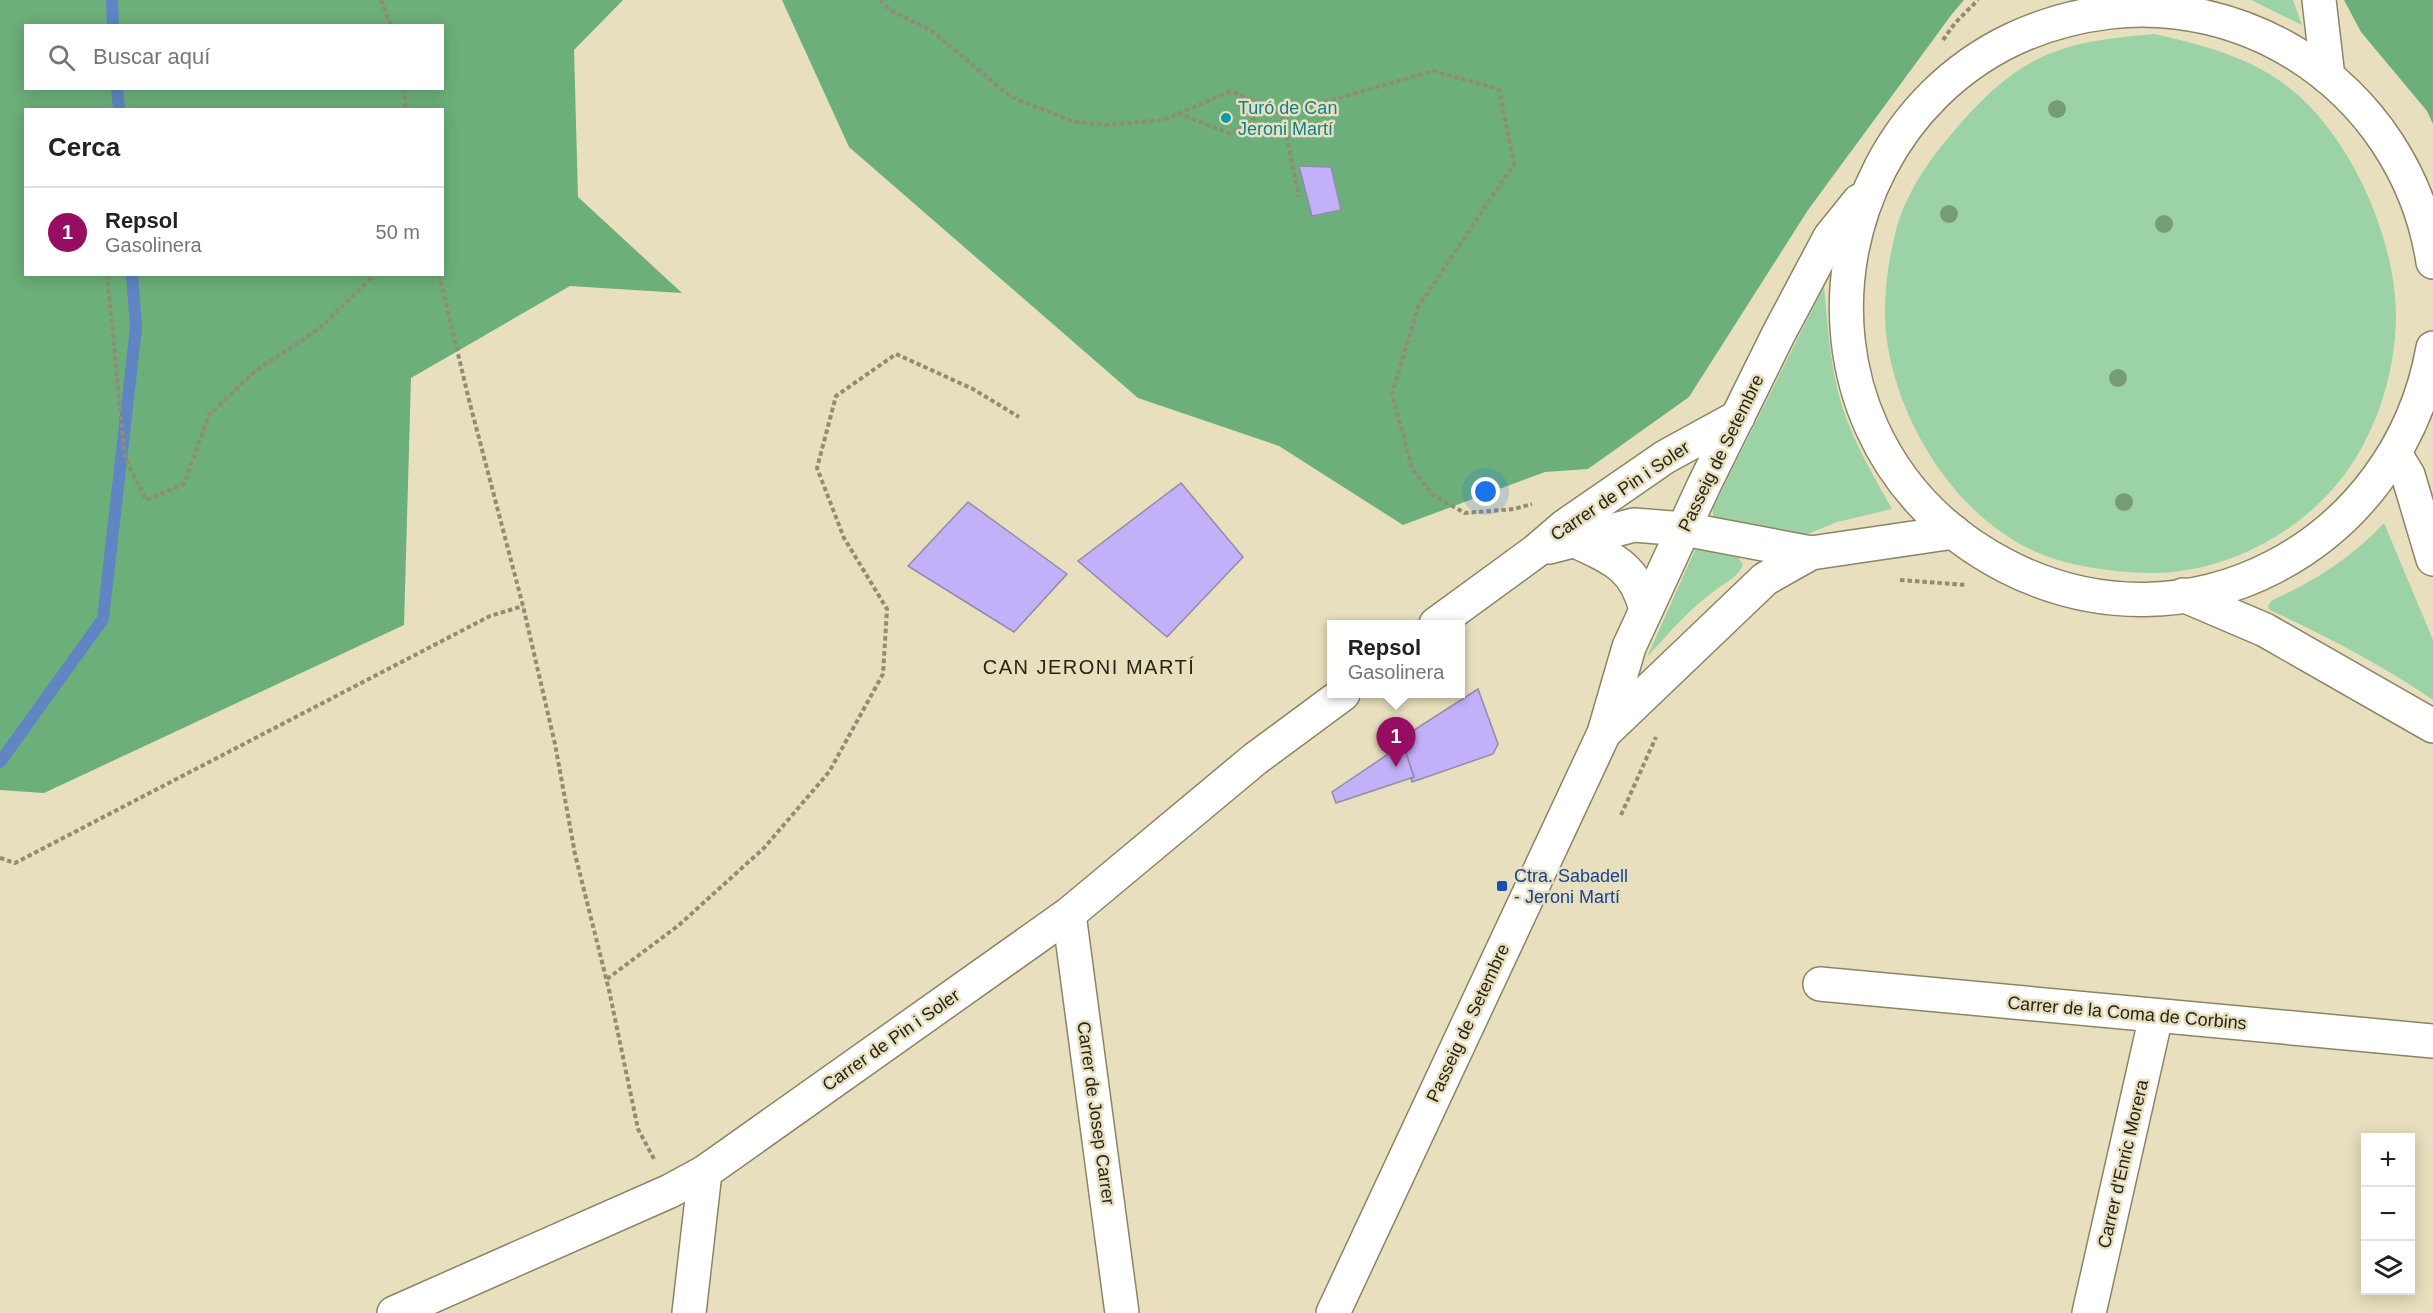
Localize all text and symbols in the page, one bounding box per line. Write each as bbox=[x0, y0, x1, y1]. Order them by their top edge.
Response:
search box bbox=[24, 24, 444, 90]
icon: search bbox=[45, 41, 78, 74]
text: Buscar aquí bbox=[93, 44, 210, 69]
place label: Turó de Can Jeroni Martí bbox=[1238, 98, 1337, 139]
marker: Turó de Can Jeroni Martí bbox=[1219, 111, 1233, 125]
text: Cerca bbox=[48, 132, 120, 162]
text: Repsol bbox=[105, 208, 178, 233]
text: 1 bbox=[62, 221, 73, 243]
text: 50 m bbox=[376, 221, 420, 243]
text: Gasolinera bbox=[105, 234, 202, 256]
street label: Passeig de Setembre bbox=[1674, 371, 1768, 535]
street label: Carrer de Pin i Soler bbox=[1547, 437, 1693, 545]
your location bbox=[1471, 477, 1500, 506]
popup bbox=[1327, 620, 1465, 698]
text: Repsol bbox=[1348, 635, 1421, 660]
district label: CAN JERONI MARTÍ bbox=[983, 656, 1195, 678]
text: Gasolinera bbox=[1348, 661, 1444, 683]
pin: 1 bbox=[1376, 718, 1416, 767]
place label: Ctra. Sabadell - Jeroni Martí bbox=[1514, 866, 1628, 907]
marker: Ctra. Sabadell - Jeroni Martí bbox=[1495, 879, 1509, 893]
street label: Passeig de Setembre bbox=[1423, 941, 1513, 1105]
street label: Carrer de Pin i Soler bbox=[818, 985, 964, 1095]
street label: Carrer de la Coma de Corbins bbox=[2007, 993, 2247, 1033]
street label: Carrer de Josep Carrer bbox=[1073, 1020, 1119, 1206]
street label: Carrer d'Enric Morera bbox=[2094, 1077, 2152, 1250]
map controls bbox=[2361, 1133, 2415, 1295]
button: + bbox=[2361, 1133, 2415, 1187]
button: − bbox=[2361, 1187, 2415, 1241]
button: layers bbox=[2361, 1241, 2415, 1295]

